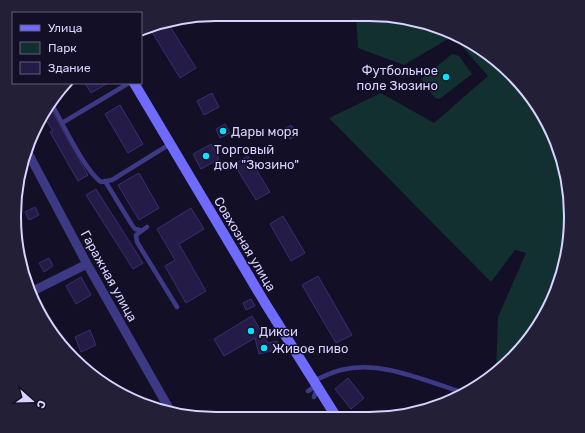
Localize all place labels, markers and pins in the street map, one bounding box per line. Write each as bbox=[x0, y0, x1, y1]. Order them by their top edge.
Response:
place label: Футбольное поле Зюзино bbox=[357, 63, 438, 93]
marker: Футбольное поле Зюзино bbox=[441, 72, 451, 82]
place label: Дары моря bbox=[231, 124, 299, 139]
marker: Дары моря bbox=[218, 126, 228, 136]
place label: Торговый дом "Зюзино" bbox=[214, 142, 299, 172]
marker: Торговый дом "Зюзино" bbox=[201, 151, 211, 161]
place label: Дикси bbox=[259, 324, 298, 339]
marker: Дикси bbox=[246, 326, 256, 336]
place label: Живое пиво bbox=[272, 341, 348, 356]
marker: Живое пиво bbox=[259, 343, 269, 353]

